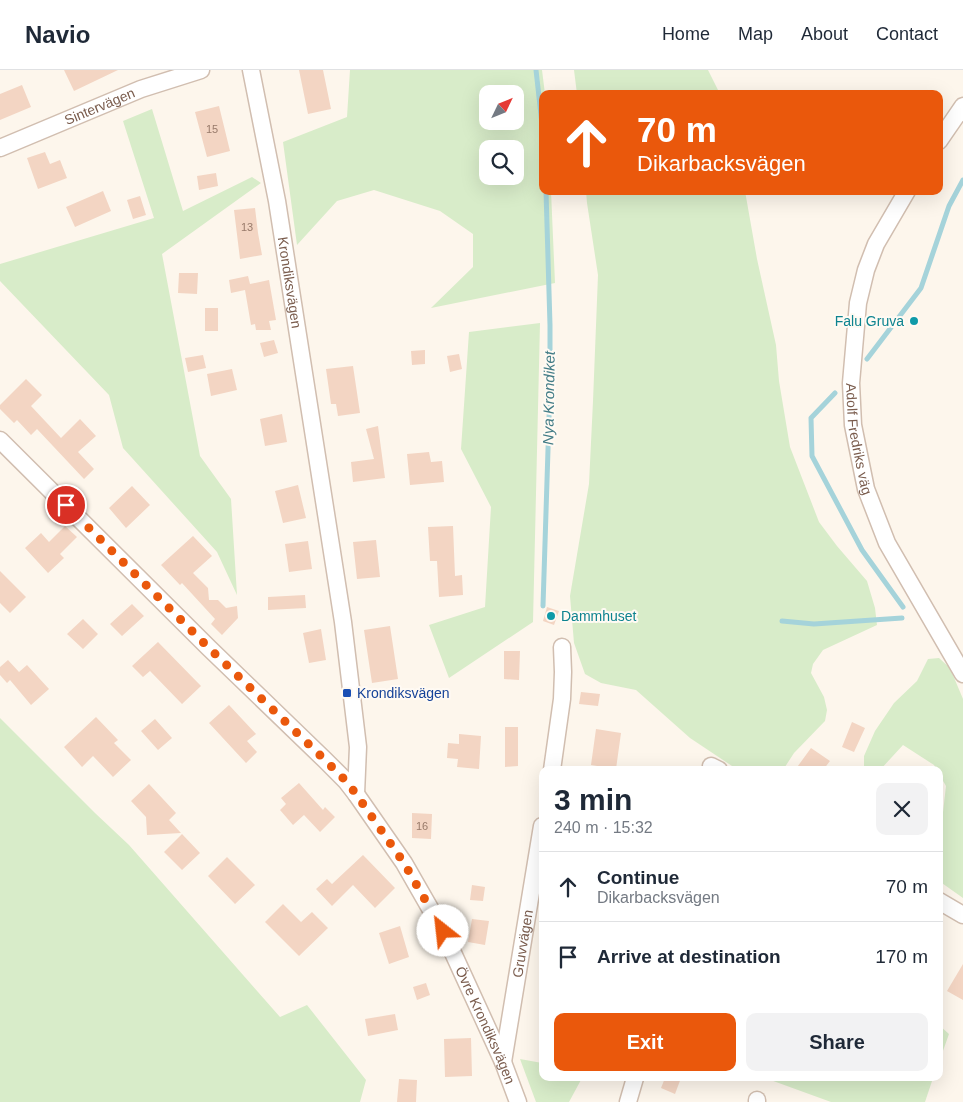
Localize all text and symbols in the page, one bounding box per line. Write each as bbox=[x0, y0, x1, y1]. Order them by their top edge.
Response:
text: Navio bbox=[25, 21, 90, 48]
text: Home bbox=[662, 24, 710, 44]
text: Map bbox=[738, 24, 773, 44]
text: About bbox=[801, 24, 848, 44]
text: Contact bbox=[876, 24, 938, 44]
street label: Sintervägen bbox=[62, 84, 137, 128]
north arrow bbox=[479, 85, 524, 130]
map controls bbox=[479, 85, 524, 185]
icon: ahead bbox=[554, 110, 619, 175]
text: 70 m bbox=[637, 110, 717, 149]
house number: 15 bbox=[206, 123, 218, 135]
button: search bbox=[479, 140, 524, 185]
text: Dikarbacksvägen bbox=[637, 151, 806, 176]
house number: 13 bbox=[241, 221, 253, 233]
street label: Krondiksvägen bbox=[275, 235, 305, 329]
place label: Falu Gruva bbox=[835, 313, 904, 329]
marker: Falu Gruva bbox=[908, 315, 920, 327]
water label: Nya Krondiket bbox=[539, 350, 558, 445]
street label: Adolf Fredriks väg bbox=[843, 383, 875, 497]
pin bbox=[45, 484, 87, 526]
icon: arrive bbox=[52, 491, 80, 519]
place label: Dammhuset bbox=[561, 608, 637, 624]
marker: Dammhuset bbox=[545, 610, 557, 622]
place label: Krondiksvägen bbox=[357, 685, 450, 701]
marker: Krondiksvägen bbox=[341, 687, 353, 699]
text: 3 min bbox=[554, 783, 632, 816]
button: close bbox=[876, 783, 928, 835]
text: 240 m · 15:32 bbox=[554, 819, 653, 836]
house number: 16 bbox=[416, 820, 428, 832]
text: Continue bbox=[597, 867, 679, 888]
icon: ahead bbox=[554, 873, 582, 901]
text: 70 m bbox=[886, 876, 928, 897]
text: Dikarbacksvägen bbox=[597, 889, 720, 906]
position arrow bbox=[416, 904, 468, 956]
street label: Gruvvägen bbox=[509, 908, 536, 979]
icon: arrive bbox=[554, 943, 582, 971]
text: Arrive at destination bbox=[597, 946, 781, 967]
text: 170 m bbox=[875, 946, 928, 967]
street label: Övre Krondiksvägen bbox=[452, 963, 518, 1086]
button: Exit bbox=[554, 1013, 736, 1071]
button: Share bbox=[746, 1013, 928, 1071]

